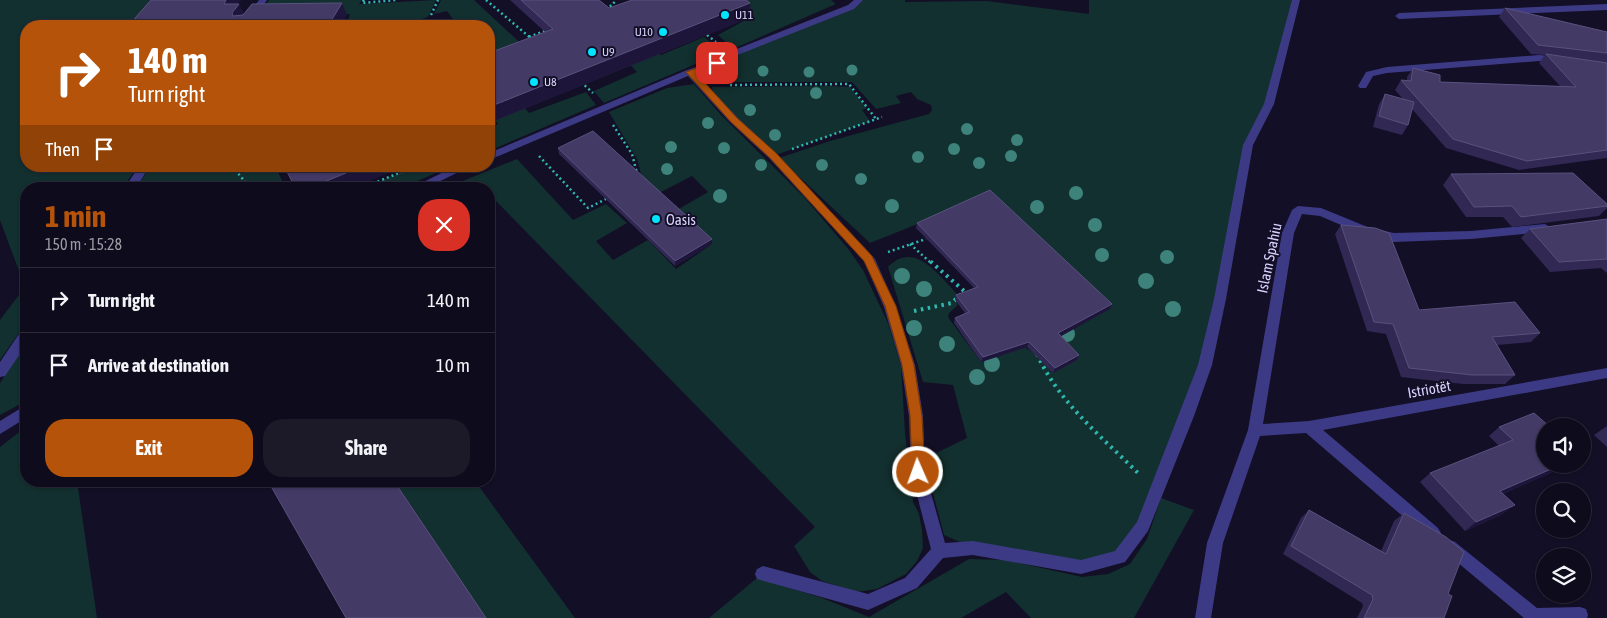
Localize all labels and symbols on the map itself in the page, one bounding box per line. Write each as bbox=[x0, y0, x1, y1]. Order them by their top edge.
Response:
place label: U11 bbox=[735, 8, 754, 22]
marker: U11 bbox=[719, 9, 731, 21]
place label: U10 bbox=[635, 25, 653, 39]
marker: U10 bbox=[657, 26, 669, 38]
pin bbox=[696, 42, 738, 84]
place label: U9 bbox=[602, 45, 615, 59]
marker: U9 bbox=[586, 46, 598, 58]
place label: U8 bbox=[544, 75, 557, 89]
marker: U8 bbox=[528, 76, 540, 88]
place label: Oasis bbox=[666, 211, 696, 228]
marker: Oasis bbox=[650, 213, 662, 225]
street label: Islam Spahiu bbox=[1253, 221, 1285, 295]
street label: Istriotët bbox=[1406, 377, 1452, 401]
position arrow bbox=[891, 445, 943, 497]

